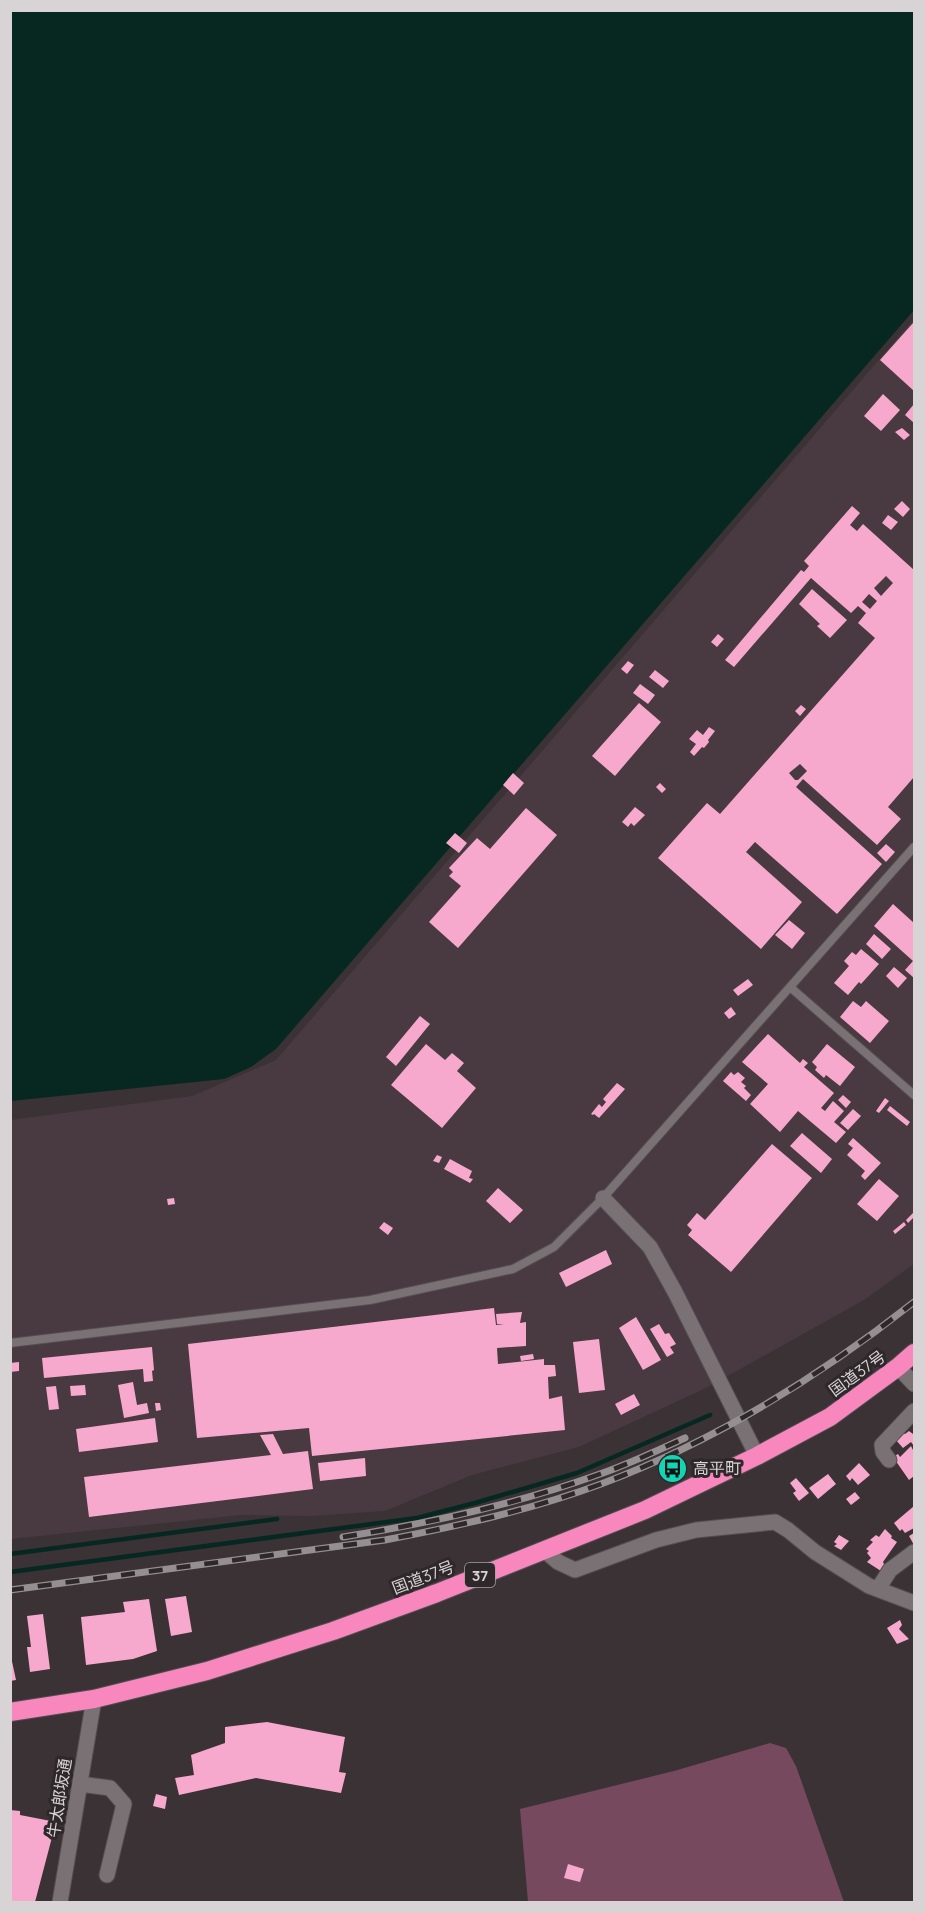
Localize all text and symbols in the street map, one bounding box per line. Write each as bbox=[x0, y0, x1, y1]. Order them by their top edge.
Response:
street label: 国道37号 bbox=[824, 1345, 890, 1401]
bus stop icon: 高平町 bbox=[656, 1452, 688, 1484]
place label: 高平町 bbox=[693, 1457, 741, 1479]
street label: 国道37号 bbox=[389, 1555, 457, 1599]
road number: 37 bbox=[465, 1563, 495, 1587]
street label: 牛太郎坂通 bbox=[42, 1757, 76, 1839]

